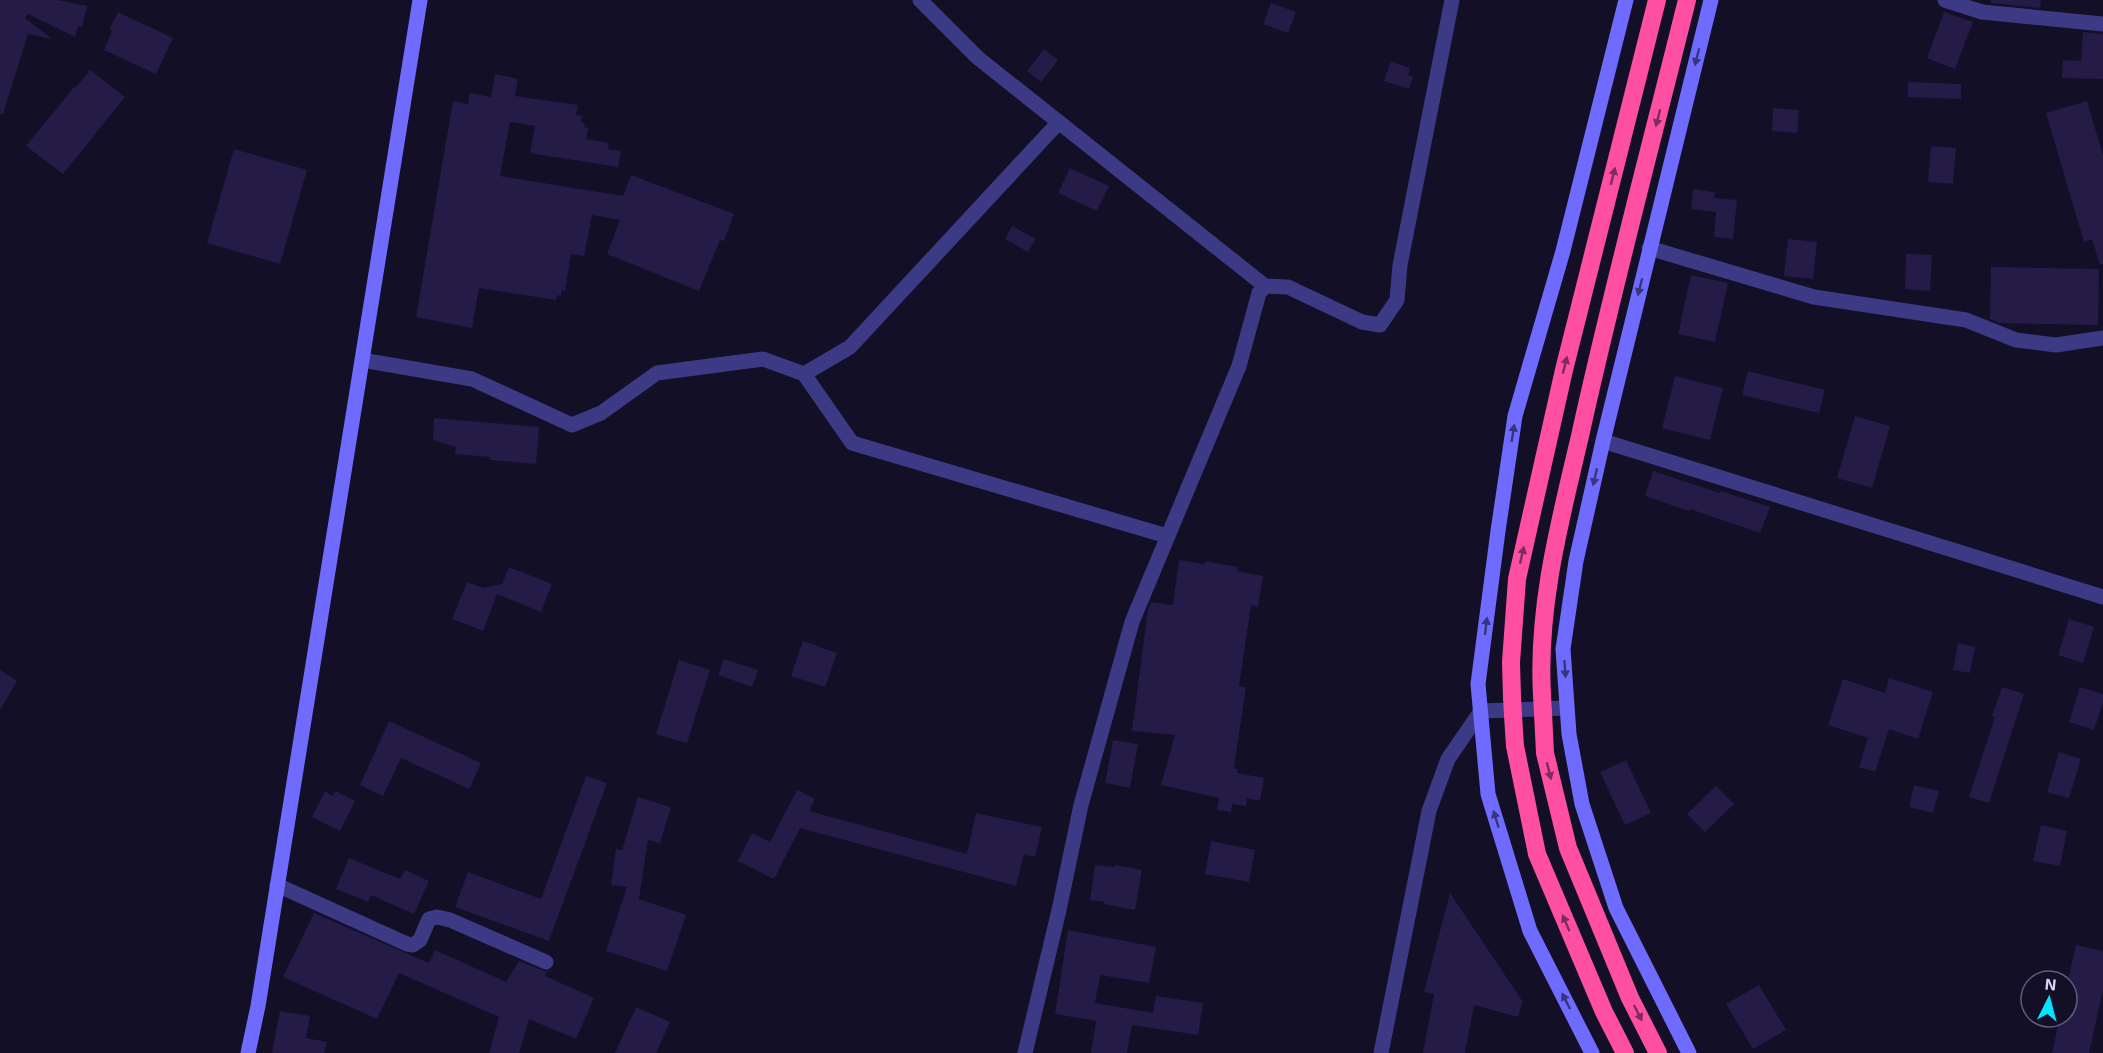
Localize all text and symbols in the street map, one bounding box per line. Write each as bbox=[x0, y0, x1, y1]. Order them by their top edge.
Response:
one-way arrow bbox=[1691, 48, 1701, 66]
one-way arrow bbox=[1652, 109, 1662, 127]
one-way arrow bbox=[1608, 167, 1618, 185]
one-way arrow bbox=[1634, 278, 1644, 296]
one-way arrow bbox=[1561, 356, 1571, 374]
one-way arrow bbox=[1508, 424, 1517, 443]
one-way arrow bbox=[1590, 467, 1600, 486]
one-way arrow bbox=[1518, 546, 1528, 564]
one-way arrow bbox=[1481, 617, 1490, 636]
one-way arrow bbox=[1560, 659, 1569, 678]
one-way arrow bbox=[1545, 763, 1554, 781]
one-way arrow bbox=[1491, 810, 1500, 828]
one-way arrow bbox=[1561, 914, 1570, 932]
north arrow bbox=[2019, 969, 2079, 1029]
text: N bbox=[2044, 974, 2057, 994]
one-way arrow bbox=[1561, 992, 1570, 1009]
one-way arrow bbox=[1633, 1004, 1642, 1021]

